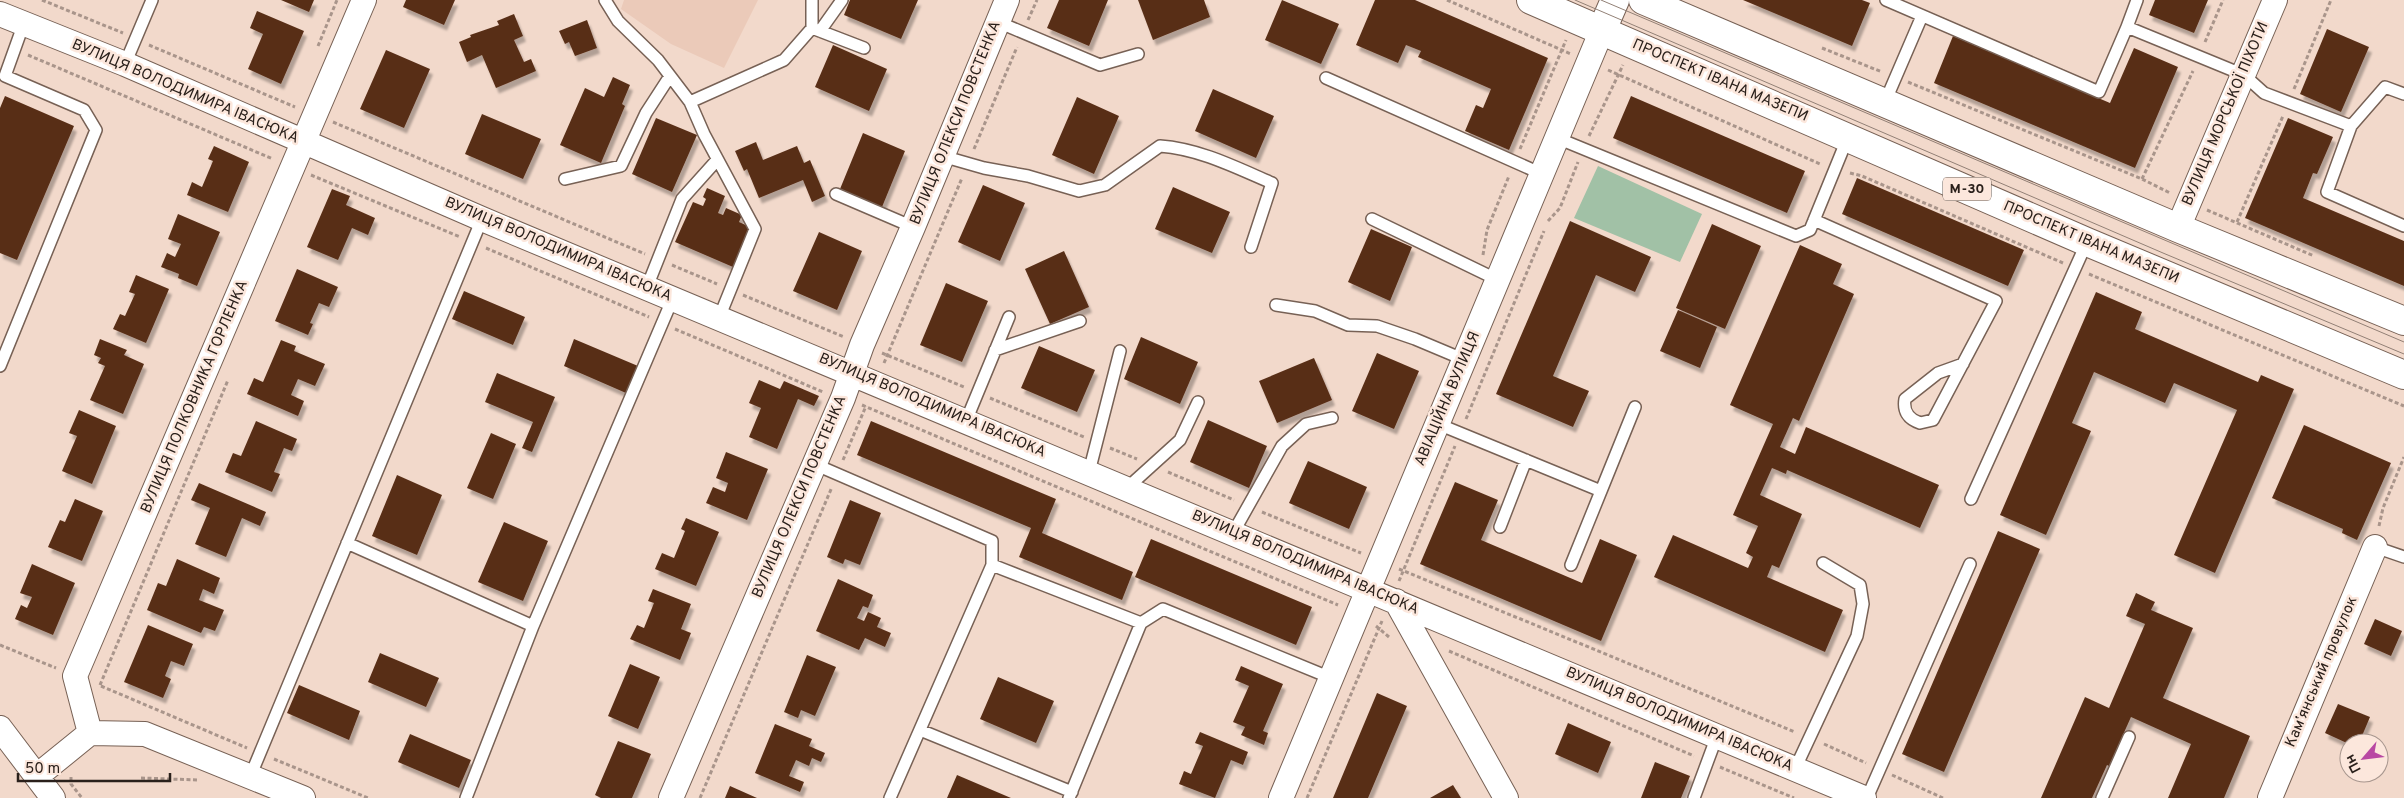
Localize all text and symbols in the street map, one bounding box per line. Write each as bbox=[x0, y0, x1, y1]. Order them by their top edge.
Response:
street label: ВУЛИЦЯ ОЛЕКСИ ПОВСТЕНКА bbox=[906, 18, 1006, 228]
street label: ВУЛИЦЯ МОРСЬКОЇ ПІХОТИ bbox=[2178, 19, 2273, 209]
street label: ВУЛИЦЯ ВОЛОДИМИРА ІВАСЮКА bbox=[69, 35, 301, 149]
street label: ПРОСПЕКТ ІВАНА МАЗЕПИ bbox=[1629, 35, 1811, 127]
road number: М-30 bbox=[1943, 178, 1991, 200]
street label: ВУЛИЦЯ ВОЛОДИМИРА ІВАСЮКА bbox=[442, 193, 674, 307]
street label: ПРОСПЕКТ ІВАНА МАЗЕПИ bbox=[2000, 197, 2182, 289]
street label: ВУЛИЦЯ ПОЛКОВНИКА ГОРЛЕНКА bbox=[137, 278, 253, 516]
street label: АВІАЦІЙНА ВУЛИЦЯ bbox=[1409, 328, 1485, 469]
street label: ВУЛИЦЯ ВОЛОДИМИРА ІВАСЮКА bbox=[816, 349, 1048, 463]
street label: ВУЛИЦЯ ОЛЕКСИ ПОВСТЕНКА bbox=[749, 393, 851, 601]
street label: ВУЛИЦЯ ВОЛОДИМИРА ІВАСЮКА bbox=[1189, 506, 1421, 620]
street label: Камʼянський провулок bbox=[2282, 594, 2362, 750]
street label: ВУЛИЦЯ ВОЛОДИМИРА ІВАСЮКА bbox=[1563, 663, 1795, 777]
north arrow bbox=[2339, 733, 2389, 783]
scale bar bbox=[18, 750, 170, 782]
text: Пн bbox=[2342, 751, 2366, 776]
text: 50 m bbox=[25, 760, 60, 779]

